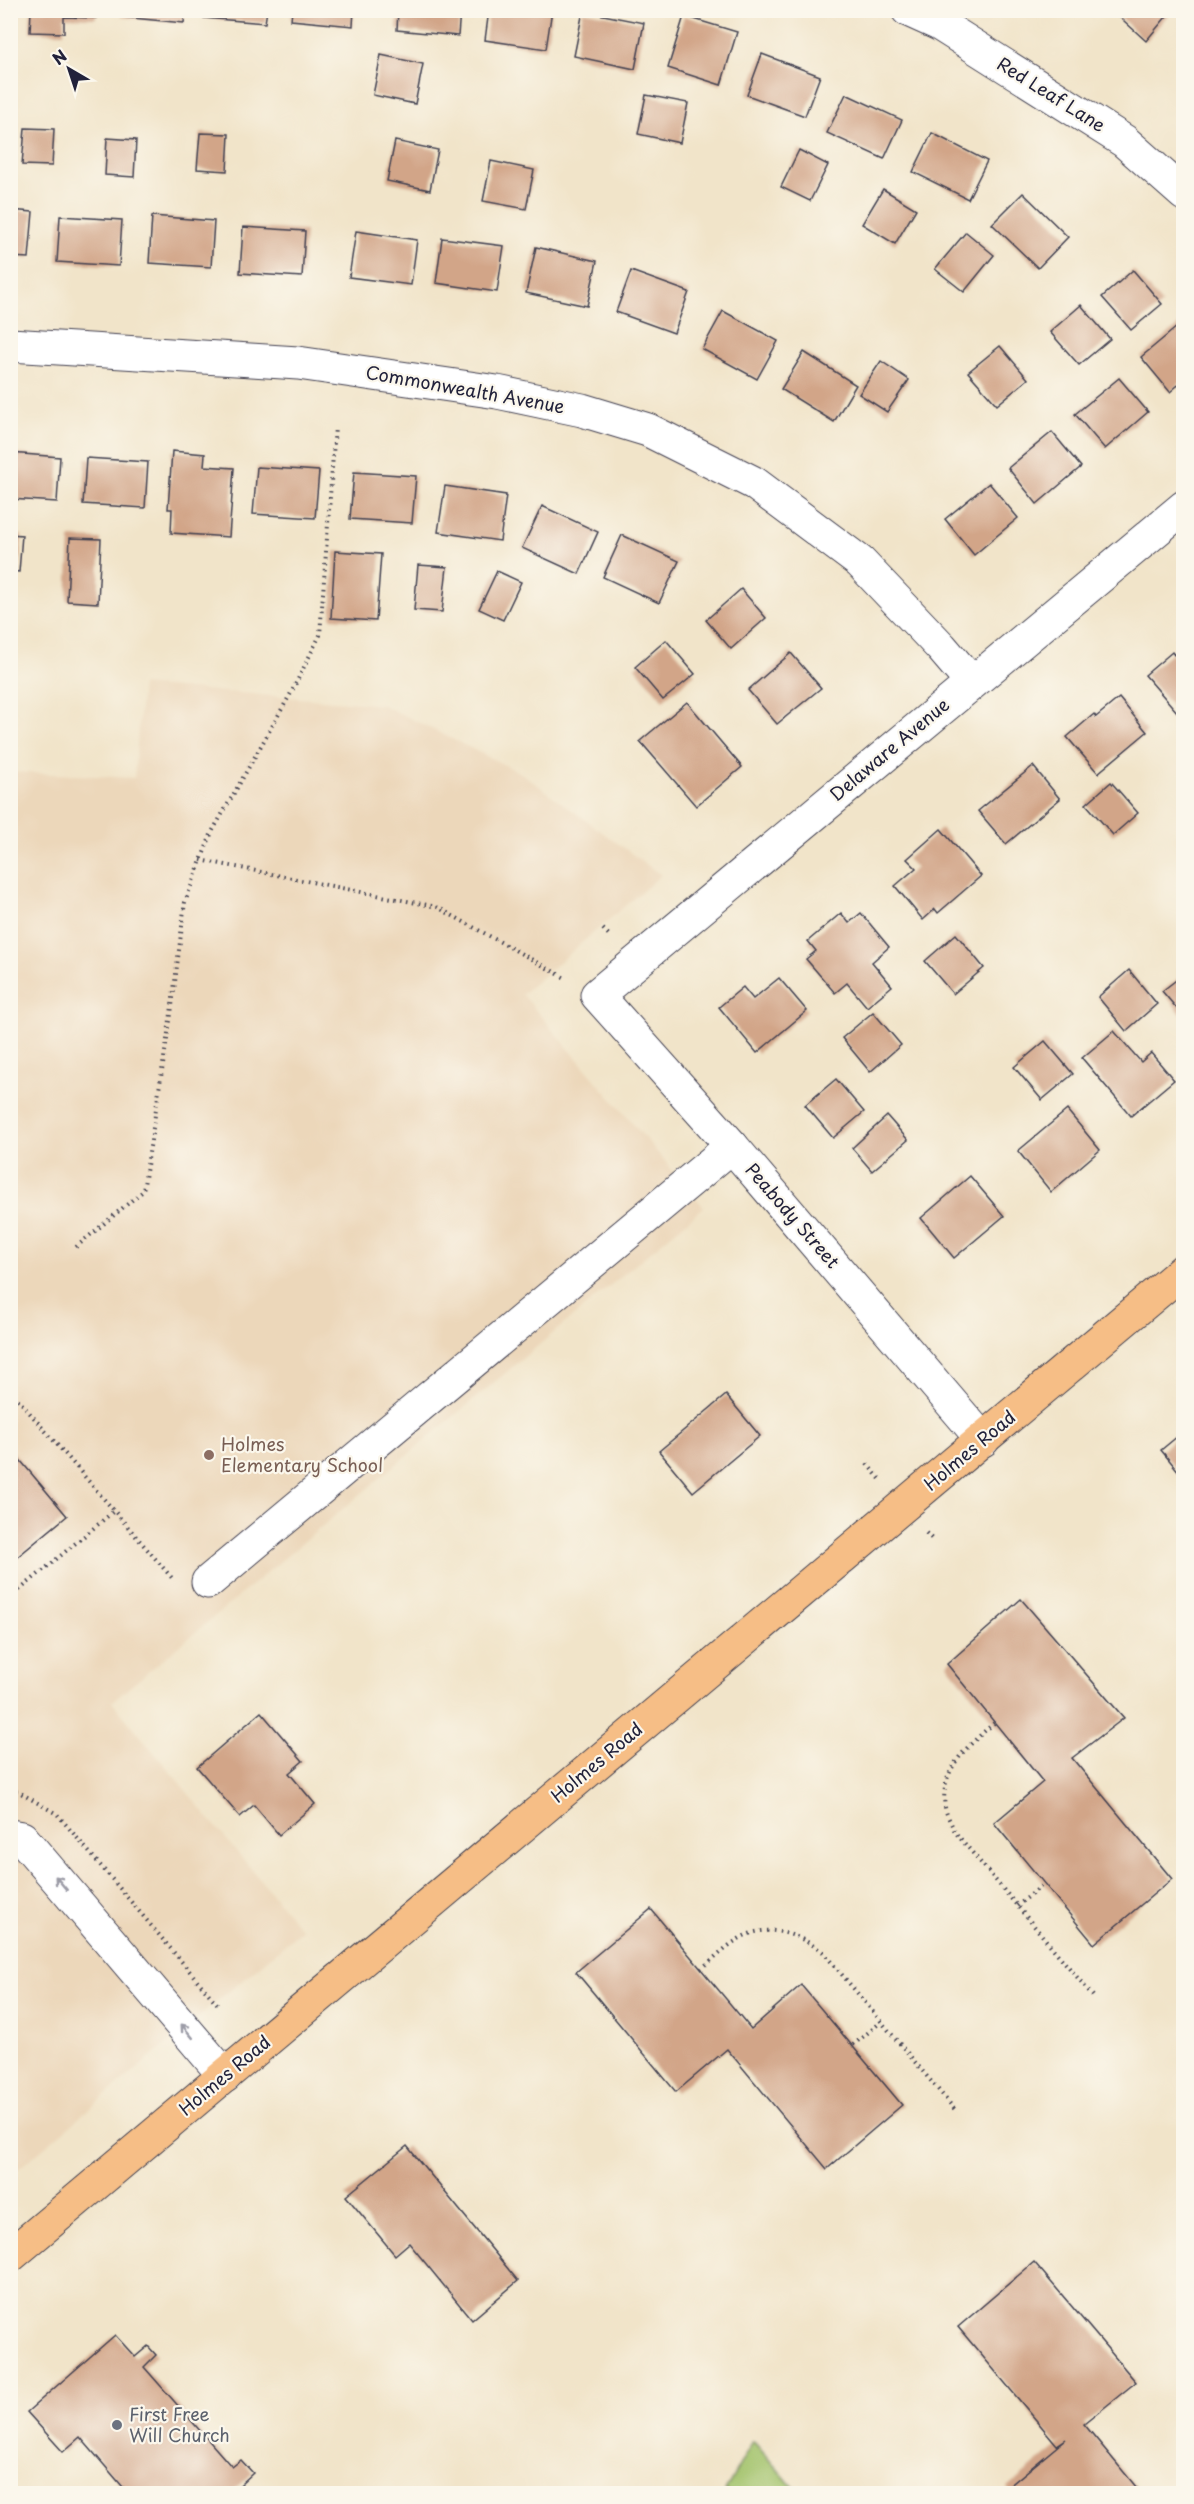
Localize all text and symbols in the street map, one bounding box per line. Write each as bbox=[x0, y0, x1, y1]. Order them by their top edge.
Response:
north arrow bbox=[39, 39, 99, 99]
text: N bbox=[46, 43, 71, 70]
street label: Red Leaf Lane bbox=[992, 50, 1111, 138]
street label: Commonwealth Avenue bbox=[364, 358, 567, 419]
street label: Delaware Avenue bbox=[823, 691, 955, 807]
street label: Peabody Street bbox=[740, 1156, 847, 1274]
street label: Holmes Road bbox=[917, 1403, 1021, 1496]
place label: Holmes Elementary School bbox=[221, 1430, 383, 1478]
marker: Holmes Elementary School bbox=[202, 1448, 216, 1462]
street label: Holmes Road bbox=[544, 1715, 648, 1808]
one-way arrow bbox=[54, 1875, 67, 1891]
one-way arrow bbox=[180, 2024, 194, 2039]
street label: Holmes Road bbox=[172, 2028, 276, 2121]
place label: First Free Will Church bbox=[129, 2400, 230, 2448]
marker: First Free Will Church bbox=[110, 2418, 124, 2432]

